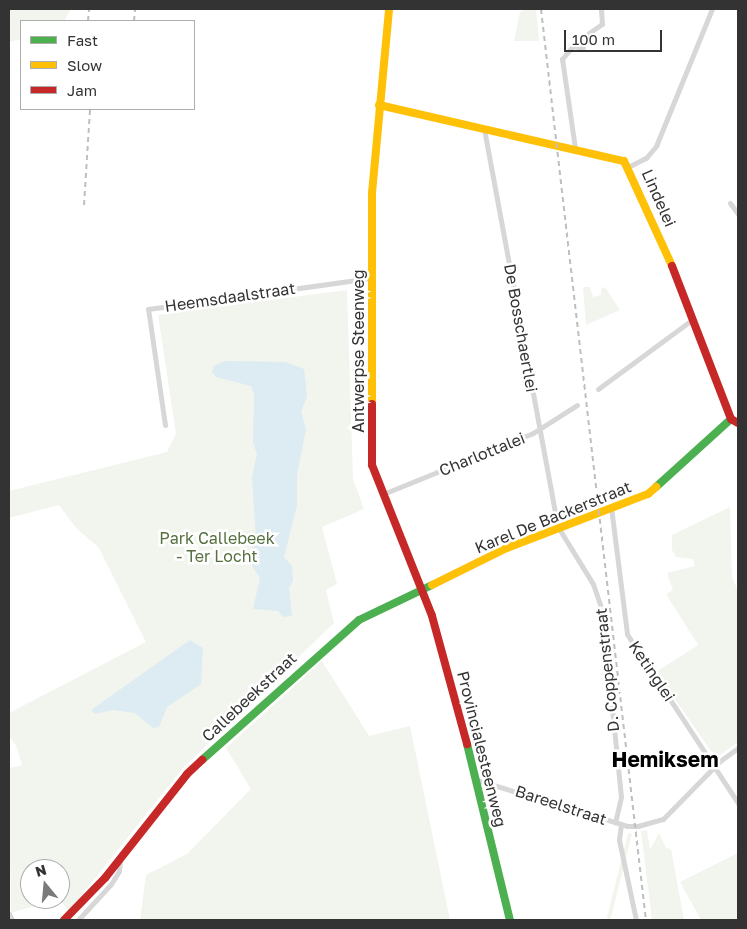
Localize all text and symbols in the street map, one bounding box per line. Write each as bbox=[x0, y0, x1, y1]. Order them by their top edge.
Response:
legend bbox=[20, 20, 195, 110]
scale bar bbox=[567, 20, 664, 52]
text: 100 m bbox=[572, 30, 615, 48]
text: Fast bbox=[67, 31, 98, 49]
text: Slow bbox=[67, 56, 102, 74]
text: Jam bbox=[67, 81, 97, 99]
street label: Lindelei bbox=[638, 166, 680, 230]
street label: De Bosschaertlei bbox=[500, 262, 542, 394]
street label: Antwerpse Steenweg bbox=[348, 269, 368, 433]
street label: Heemsdaalstraat bbox=[163, 278, 297, 316]
street label: Charlottalei bbox=[436, 428, 528, 480]
street label: Karel De Backerstraat bbox=[472, 477, 634, 557]
park label: Park Callebeek - Ter Locht bbox=[159, 528, 275, 566]
street label: D. Coppenstraat bbox=[591, 607, 623, 733]
street label: Ketinglei bbox=[625, 637, 679, 705]
street label: Callebeekstraat bbox=[198, 648, 300, 746]
street label: Provincialesteenweg bbox=[453, 669, 511, 829]
district label: Hemiksem bbox=[611, 746, 719, 772]
street label: Bareelstraat bbox=[513, 781, 609, 829]
north arrow bbox=[20, 859, 70, 909]
text: N bbox=[33, 860, 48, 880]

